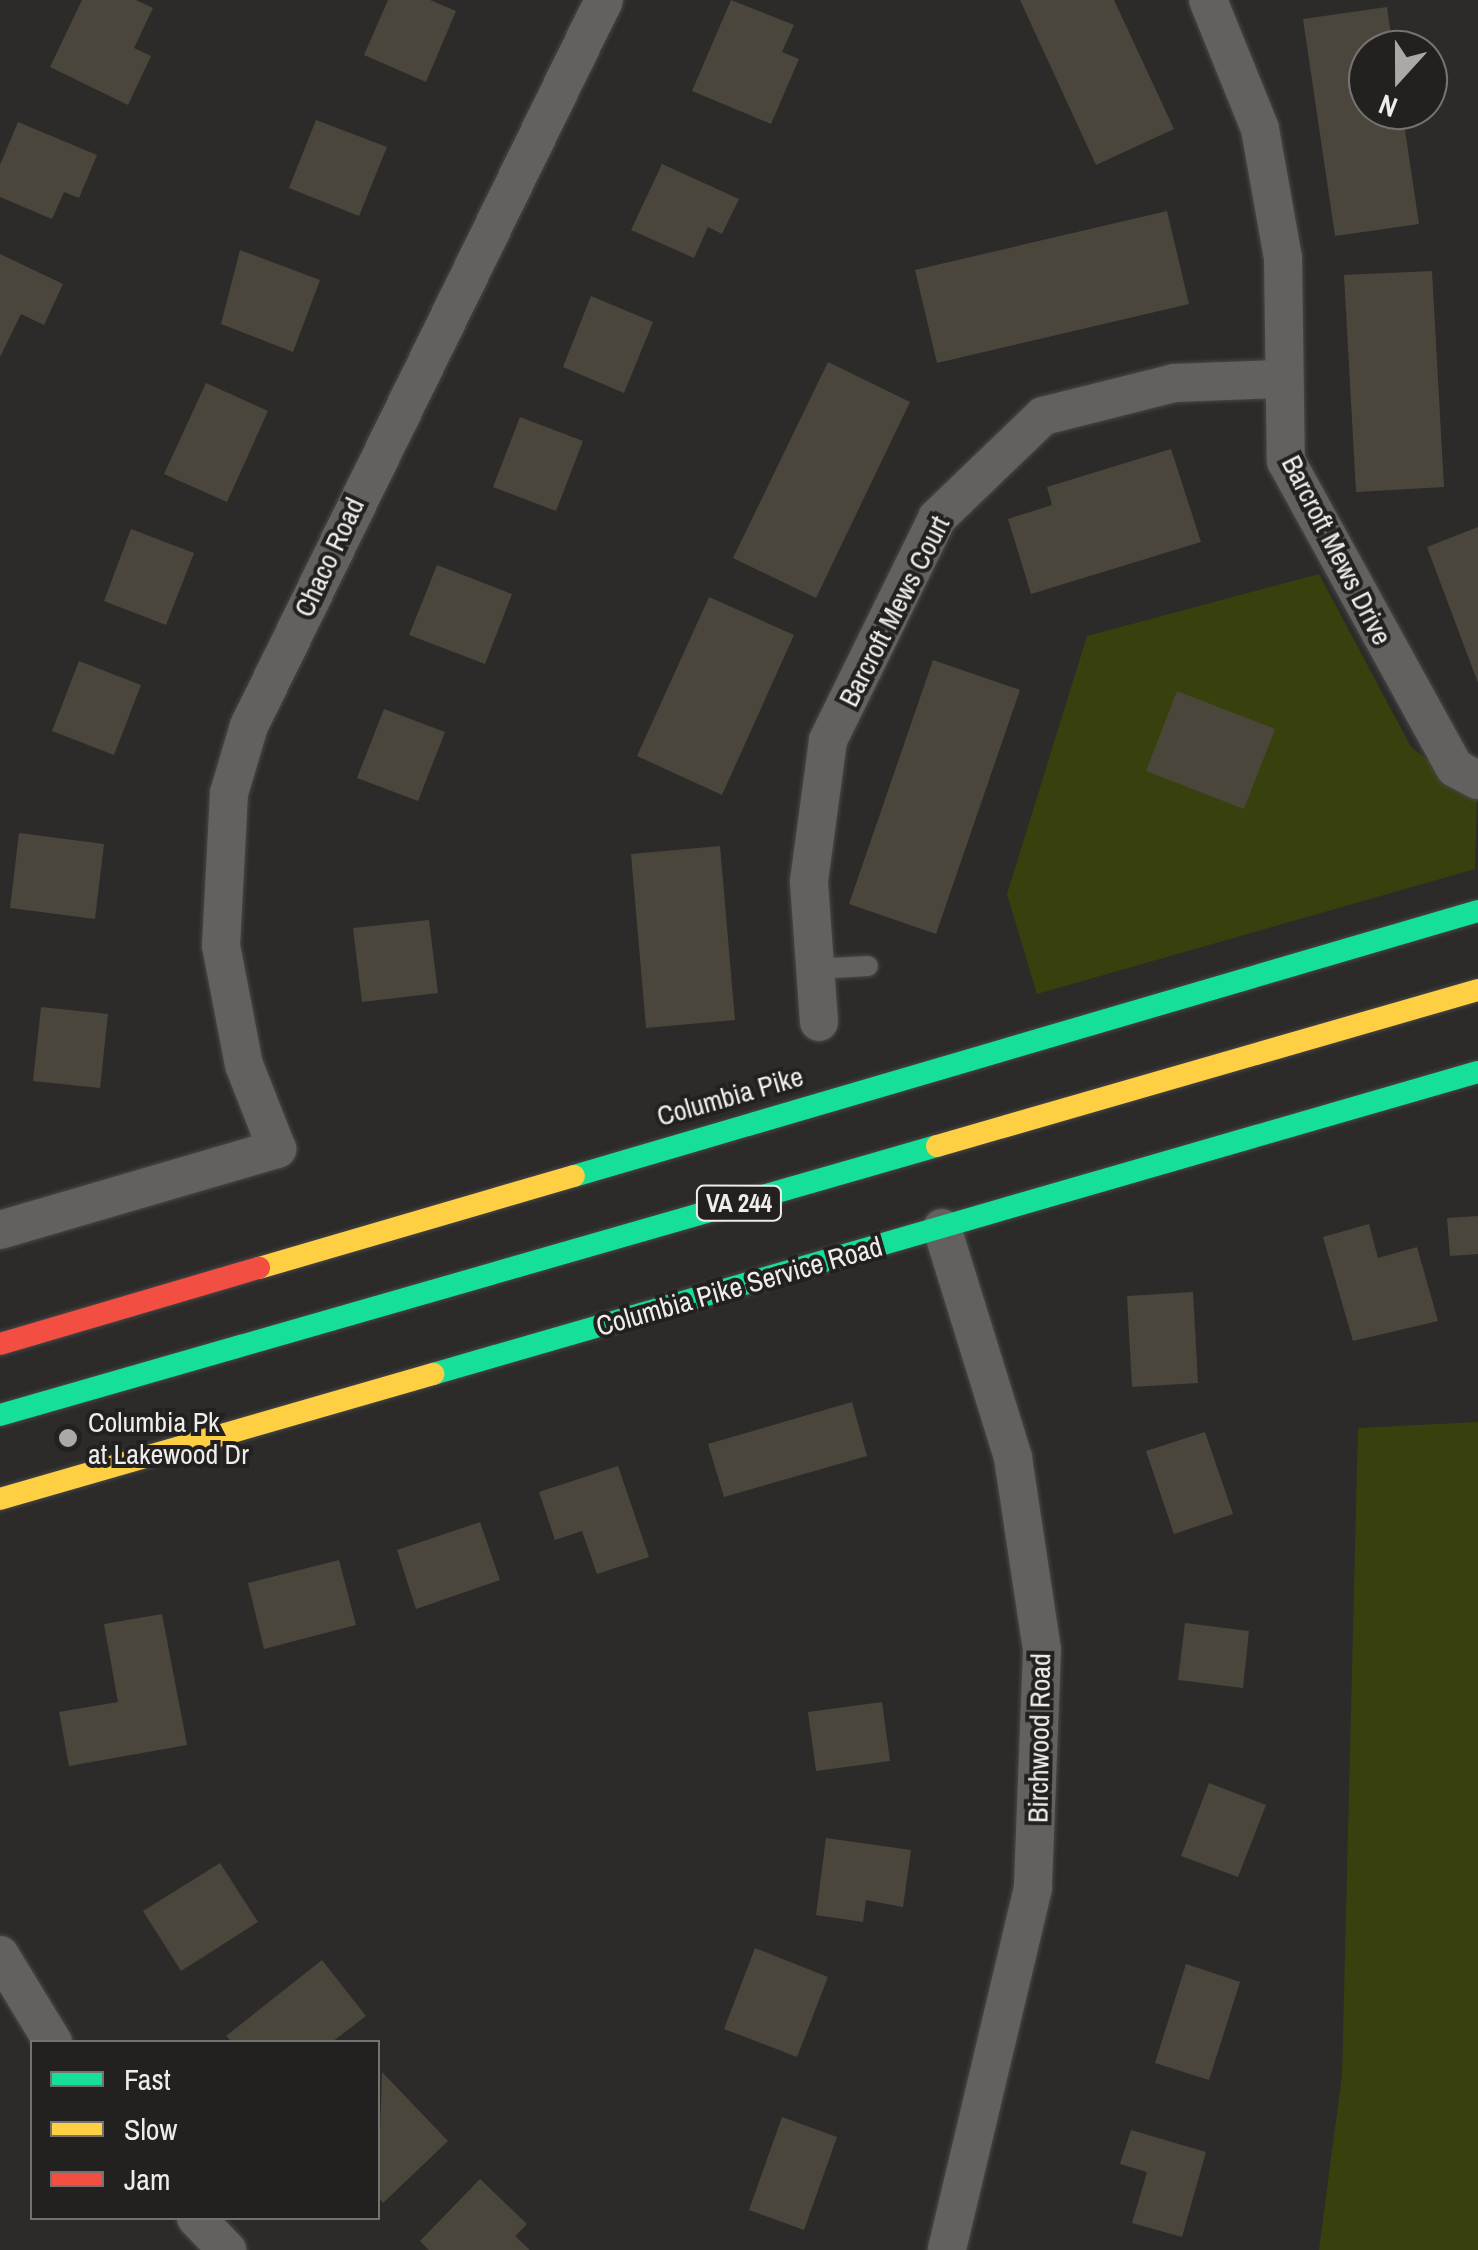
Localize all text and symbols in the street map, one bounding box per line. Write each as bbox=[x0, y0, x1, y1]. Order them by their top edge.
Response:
north arrow bbox=[1348, 30, 1448, 130]
text: N bbox=[1373, 85, 1403, 127]
street label: Barcroft Mews Drive bbox=[1275, 450, 1399, 650]
street label: Chaco Road bbox=[287, 492, 371, 622]
street label: Barcroft Mews Court bbox=[832, 510, 956, 712]
street label: Columbia Pike bbox=[653, 1059, 807, 1133]
road number: VA 244 bbox=[694, 1183, 784, 1223]
street label: Columbia Pike Service Road bbox=[592, 1229, 886, 1343]
place label: Columbia Pk at Lakewood Dr bbox=[88, 1405, 249, 1471]
marker: Columbia Pk at Lakewood Dr bbox=[57, 1427, 79, 1449]
street label: Birchwood Road bbox=[1021, 1653, 1057, 1823]
legend bbox=[30, 2040, 380, 2220]
text: Fast bbox=[124, 2059, 171, 2099]
text: Slow bbox=[124, 2109, 177, 2149]
text: Jam bbox=[124, 2159, 170, 2199]

